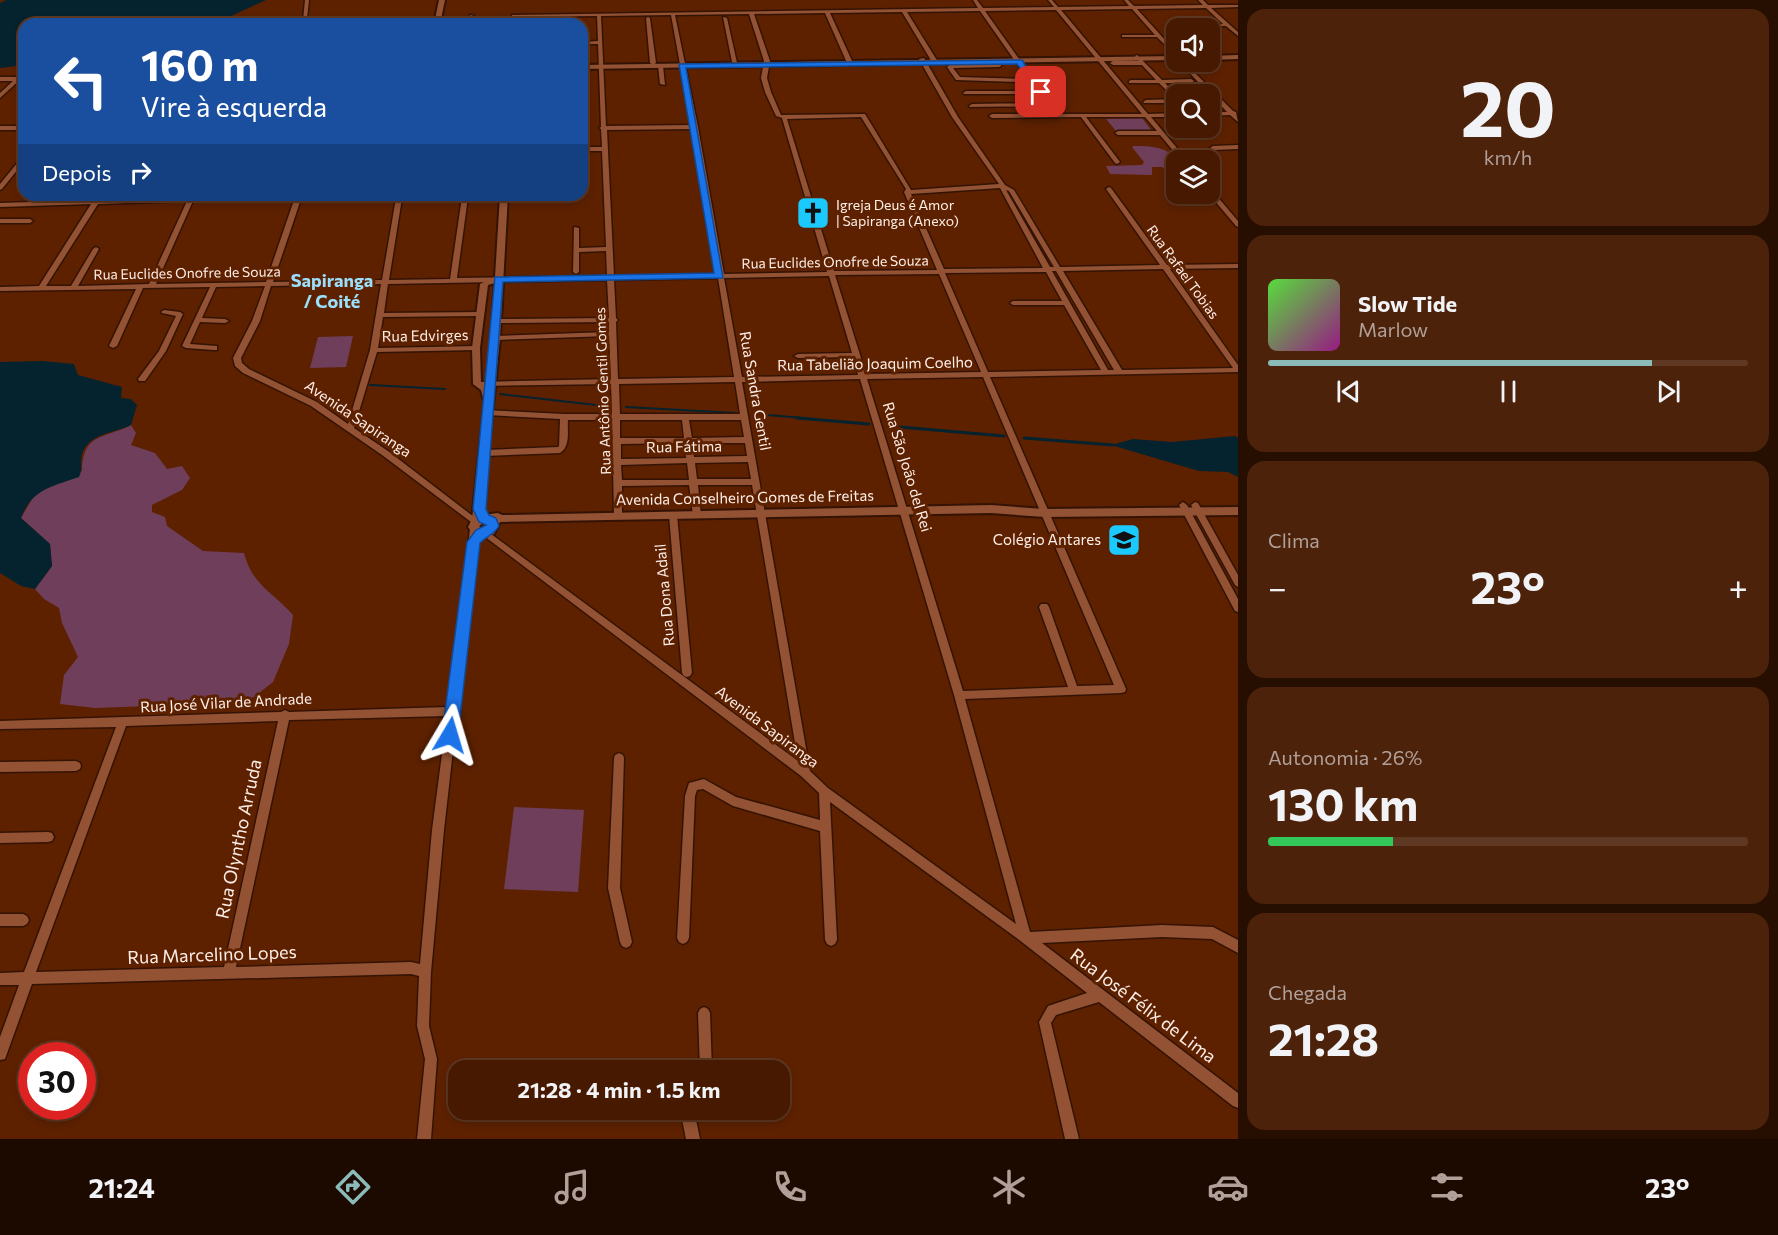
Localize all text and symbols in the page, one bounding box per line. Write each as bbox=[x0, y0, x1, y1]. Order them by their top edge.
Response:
map controls bbox=[1166, 18, 1220, 204]
button: sound bbox=[1166, 18, 1220, 72]
text: 160 m bbox=[141, 38, 259, 90]
icon: left bbox=[42, 42, 120, 120]
text: 20 bbox=[1460, 58, 1556, 153]
pin bbox=[1015, 66, 1066, 117]
icon: arrive bbox=[1024, 75, 1057, 108]
button: search bbox=[1166, 84, 1220, 138]
text: Vire à esquerda bbox=[141, 90, 327, 123]
text: km/h bbox=[1484, 145, 1532, 169]
button: layers bbox=[1166, 150, 1220, 204]
icon: right bbox=[124, 156, 157, 189]
text: Depois bbox=[42, 159, 112, 186]
church icon: Igreja Deus é Amor | Sapiranga (Anexo) bbox=[795, 195, 831, 231]
place label: Igreja Deus é Amor | Sapiranga (Anexo) bbox=[836, 196, 959, 229]
street label: Rua Rafael Tobias bbox=[1144, 221, 1223, 322]
street label: Rua Euclides Onofre de Souza bbox=[741, 251, 929, 272]
street label: Rua Euclides Onofre de Souza bbox=[93, 262, 281, 283]
district label: Sapiranga / Coité bbox=[291, 269, 373, 312]
text: Slow Tide bbox=[1358, 290, 1457, 317]
street label: Rua Antônio Gentil Gomes bbox=[591, 307, 614, 475]
text: Marlow bbox=[1358, 317, 1428, 341]
street label: Rua Edvirges bbox=[381, 325, 469, 345]
street label: Rua Sandra Gentil bbox=[737, 330, 775, 452]
street label: Rua Tabelião Joaquim Coelho bbox=[777, 352, 973, 374]
icon: previous bbox=[1332, 375, 1365, 408]
icon: pause bbox=[1492, 375, 1525, 408]
icon: next bbox=[1652, 375, 1685, 408]
street label: Avenida Sapiranga bbox=[302, 376, 415, 460]
street label: Rua São João del Rei bbox=[880, 400, 936, 534]
street label: Rua Fátima bbox=[646, 436, 722, 456]
street label: Avenida Conselheiro Gomes de Freitas bbox=[616, 486, 874, 508]
school or university icon: Colégio Antares bbox=[1106, 522, 1142, 558]
text: Clima bbox=[1268, 528, 1320, 552]
place label: Colégio Antares bbox=[993, 530, 1101, 548]
street label: Rua Dona Adail bbox=[651, 543, 677, 647]
text: 23° bbox=[1471, 558, 1545, 613]
text: − bbox=[1268, 566, 1287, 607]
text: + bbox=[1729, 566, 1748, 607]
street label: Avenida Sapiranga bbox=[712, 682, 823, 771]
street label: Rua José Vilar de Andrade bbox=[140, 689, 312, 715]
position arrow bbox=[418, 703, 482, 767]
text: Autonomia · 26% bbox=[1268, 745, 1422, 769]
street label: Rua Olyntho Arruda bbox=[210, 757, 266, 920]
text: 130 km bbox=[1268, 775, 1418, 830]
street label: Rua Marcelino Lopes bbox=[127, 940, 297, 968]
street label: Rua José Félix de Lima bbox=[1066, 943, 1221, 1067]
text: Chegada bbox=[1268, 980, 1347, 1004]
text: 21:28 bbox=[1268, 1010, 1379, 1065]
speed limit sign: 30 bbox=[18, 1042, 96, 1120]
text: 21:28 · 4 min · 1.5 km bbox=[517, 1076, 721, 1103]
icon: directions bbox=[332, 1166, 374, 1208]
icon: music bbox=[551, 1166, 593, 1208]
icon: phone bbox=[769, 1166, 811, 1208]
icon: climate bbox=[988, 1166, 1030, 1208]
icon: car bbox=[1207, 1166, 1249, 1208]
icon: filters bbox=[1426, 1166, 1468, 1208]
text: 21:24 bbox=[88, 1171, 155, 1204]
text: 23° bbox=[1645, 1171, 1690, 1204]

